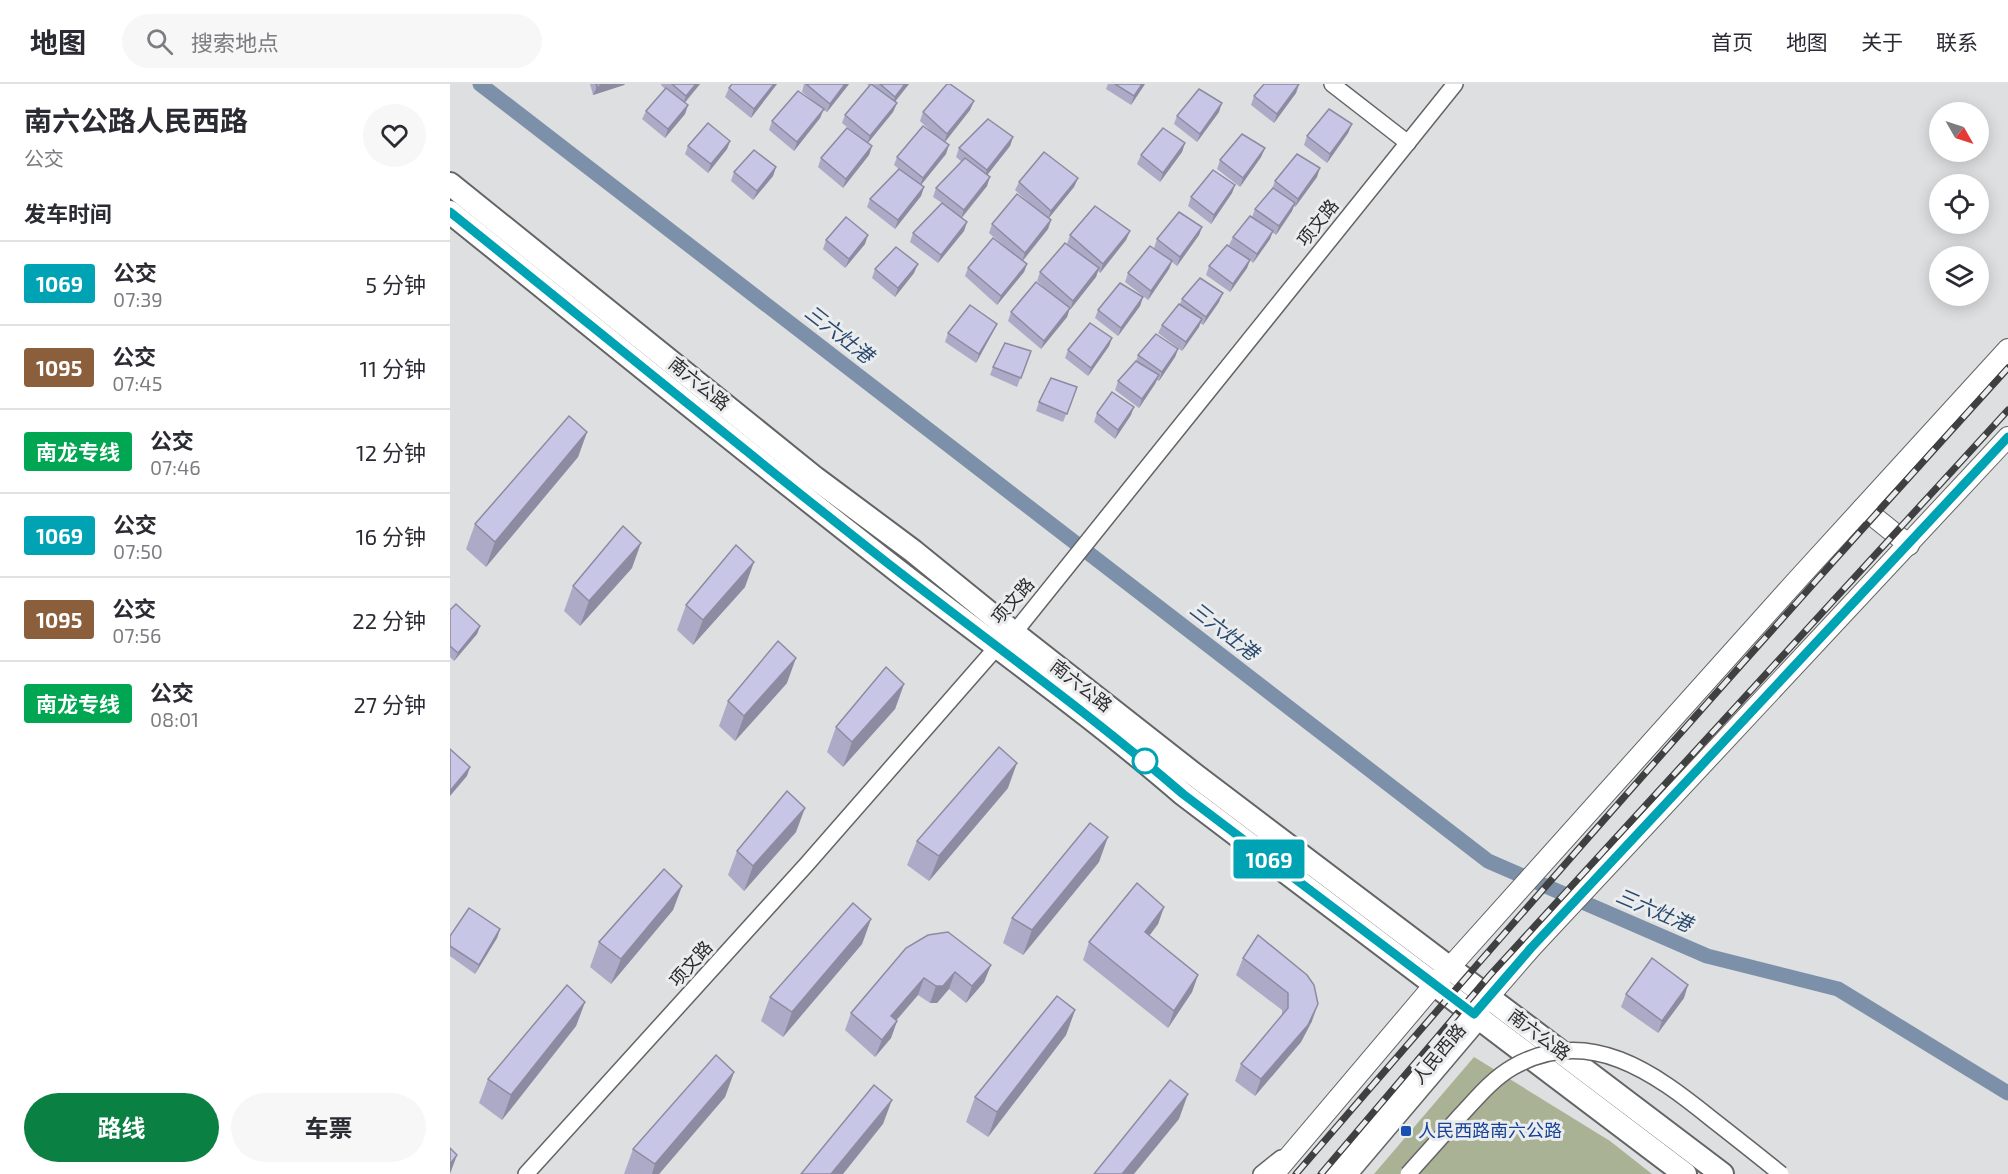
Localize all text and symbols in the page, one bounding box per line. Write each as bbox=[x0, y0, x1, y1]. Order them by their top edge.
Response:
search box bbox=[122, 14, 542, 68]
text: 地图 bbox=[30, 25, 86, 59]
icon: search bbox=[143, 25, 176, 58]
text: 搜索地点 bbox=[191, 29, 279, 55]
text: 首页 bbox=[1711, 29, 1753, 54]
text: 地图 bbox=[1786, 29, 1828, 54]
text: 关于 bbox=[1861, 29, 1903, 54]
text: 联系 bbox=[1936, 29, 1978, 54]
north arrow bbox=[1929, 102, 1989, 162]
map controls bbox=[1929, 102, 1989, 306]
text: 南六公路人民西路 bbox=[24, 103, 248, 137]
button: heart bbox=[363, 104, 426, 167]
text: 公交 bbox=[24, 146, 64, 170]
button: locate bbox=[1929, 174, 1989, 234]
street label: 项文路 bbox=[1292, 194, 1343, 250]
text: 发车时间 bbox=[24, 200, 112, 226]
button: layers bbox=[1929, 246, 1989, 306]
text: 公交 bbox=[113, 259, 157, 285]
text: 1069 bbox=[36, 271, 83, 296]
text: 5 分钟 bbox=[365, 271, 426, 297]
text: 07:39 bbox=[113, 287, 163, 311]
water label: 三六灶港 bbox=[801, 299, 881, 369]
text: 公交 bbox=[112, 343, 156, 369]
street label: 南六公路 bbox=[665, 352, 735, 414]
text: 1095 bbox=[36, 355, 82, 380]
text: 11 分钟 bbox=[360, 355, 426, 381]
text: 07:45 bbox=[112, 371, 162, 395]
text: 公交 bbox=[150, 427, 194, 453]
text: 南龙专线 bbox=[36, 439, 120, 464]
text: 12 分钟 bbox=[356, 439, 426, 465]
text: 07:46 bbox=[150, 455, 201, 479]
text: 公交 bbox=[113, 511, 157, 537]
text: 1069 bbox=[36, 523, 83, 548]
text: 16 分钟 bbox=[356, 523, 426, 549]
text: 07:50 bbox=[113, 539, 163, 563]
street label: 项文路 bbox=[986, 573, 1038, 628]
text: 公交 bbox=[112, 595, 156, 621]
water label: 三六灶港 bbox=[1186, 596, 1266, 666]
text: 1095 bbox=[36, 607, 82, 632]
text: 22 分钟 bbox=[352, 607, 426, 633]
text: 07:56 bbox=[112, 623, 162, 647]
street label: 南六公路 bbox=[1046, 654, 1117, 716]
text: 公交 bbox=[150, 679, 194, 705]
text: 南龙专线 bbox=[36, 691, 120, 716]
text: 27 分钟 bbox=[353, 691, 426, 717]
text: 08:01 bbox=[150, 707, 199, 731]
unlabelled marker bbox=[1132, 748, 1158, 774]
line badge: 1069 bbox=[1227, 840, 1311, 878]
text: 1069 bbox=[1245, 847, 1293, 872]
water label: 三六灶港 bbox=[1613, 882, 1699, 937]
street label: 项文路 bbox=[664, 936, 716, 991]
street label: 南六公路 bbox=[1504, 1004, 1575, 1065]
street label: 人民西路 bbox=[1407, 1019, 1470, 1088]
button: 路线 bbox=[24, 1093, 219, 1162]
button: 车票 bbox=[231, 1093, 426, 1162]
place label: 人民西路南六公路 bbox=[1418, 1119, 1562, 1141]
marker: 人民西路南六公路 bbox=[1399, 1124, 1413, 1138]

